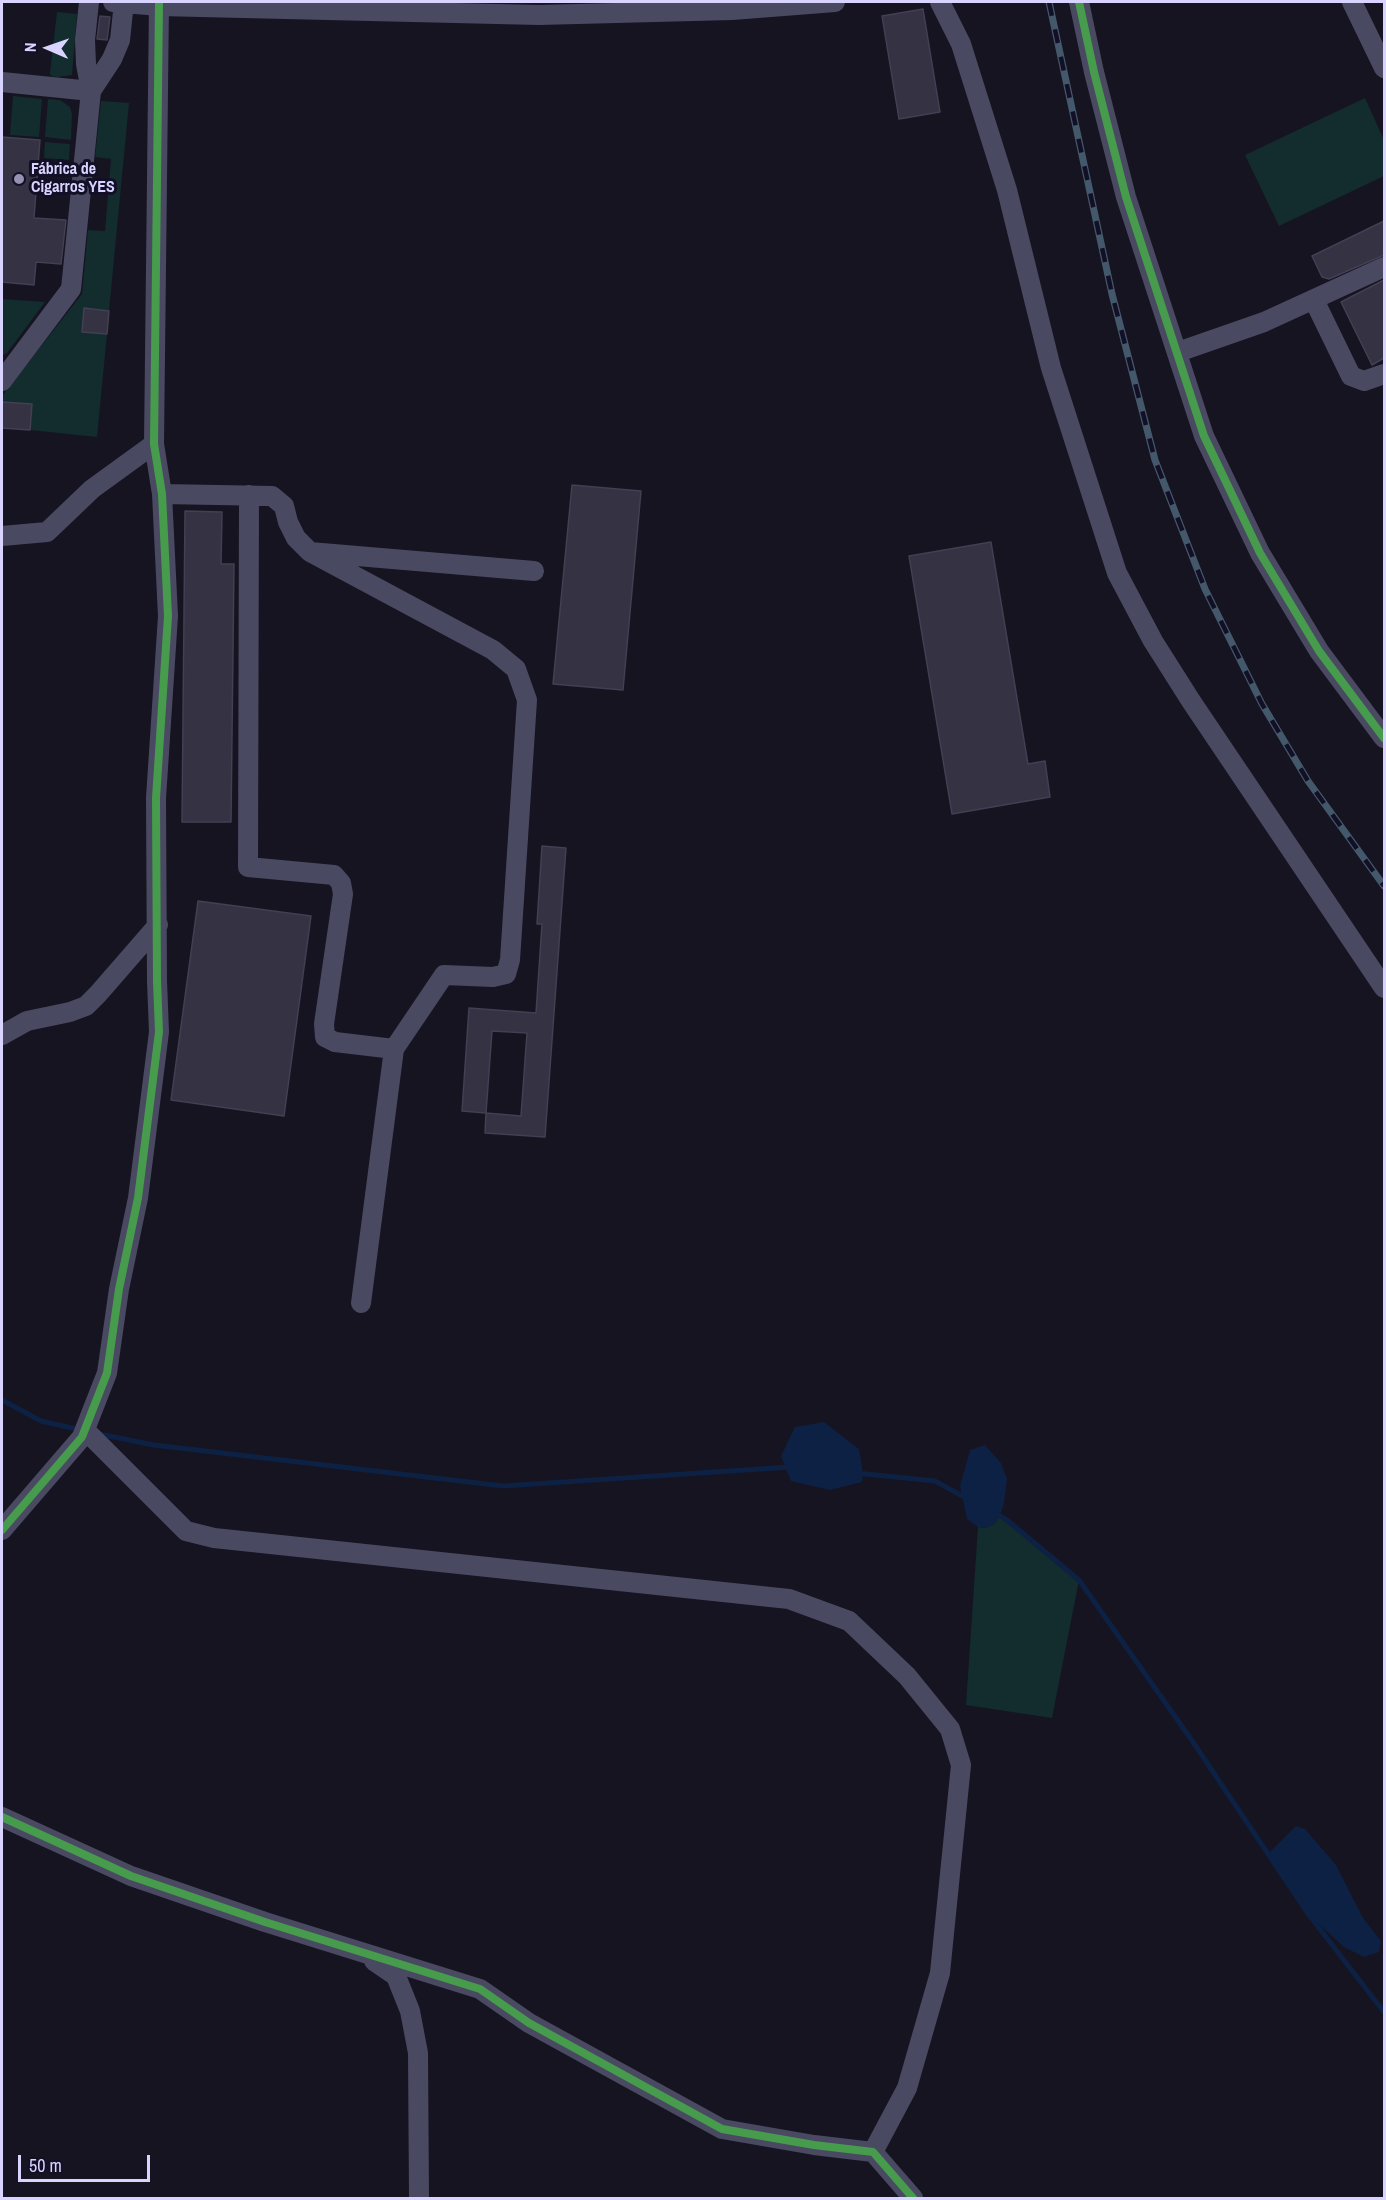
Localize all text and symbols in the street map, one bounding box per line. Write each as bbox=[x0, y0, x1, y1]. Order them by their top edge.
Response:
north arrow bbox=[18, 18, 78, 78]
text: N bbox=[19, 42, 41, 53]
place label: Fábrica de Cigarros YES bbox=[31, 160, 115, 198]
marker: Fábrica de Cigarros YES bbox=[12, 172, 26, 186]
scale bar bbox=[21, 2143, 153, 2181]
text: 50 m bbox=[29, 2153, 62, 2178]

